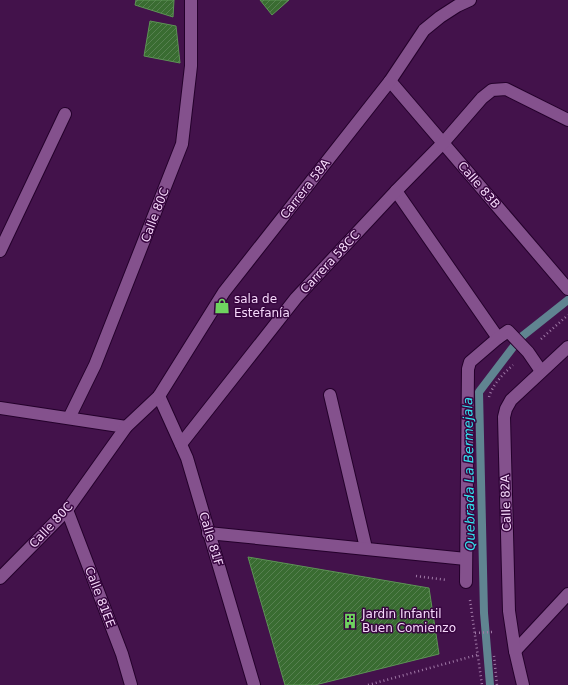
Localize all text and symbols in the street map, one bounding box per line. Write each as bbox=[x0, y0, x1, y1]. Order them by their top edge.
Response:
street label: Carrera 58A bbox=[277, 156, 333, 222]
street label: Calle 83B bbox=[455, 159, 503, 211]
street label: Calle 80C bbox=[138, 186, 172, 244]
street label: Carrera 58CC bbox=[297, 228, 363, 296]
place label: sala de Estefanía bbox=[234, 292, 290, 320]
shop icon: sala de Estefanía bbox=[213, 297, 231, 315]
water label: Quebrada La Bermejala bbox=[460, 397, 478, 551]
street label: Calle 82A bbox=[498, 473, 514, 532]
street label: Calle 80C bbox=[26, 499, 76, 551]
street label: Calle 81F bbox=[196, 510, 226, 568]
street label: Calle 81EE bbox=[82, 565, 118, 629]
place label: Jardin Infantil Buen Comienzo bbox=[361, 607, 456, 635]
building icon: Jardin Infantil Buen Comienzo bbox=[341, 612, 359, 630]

